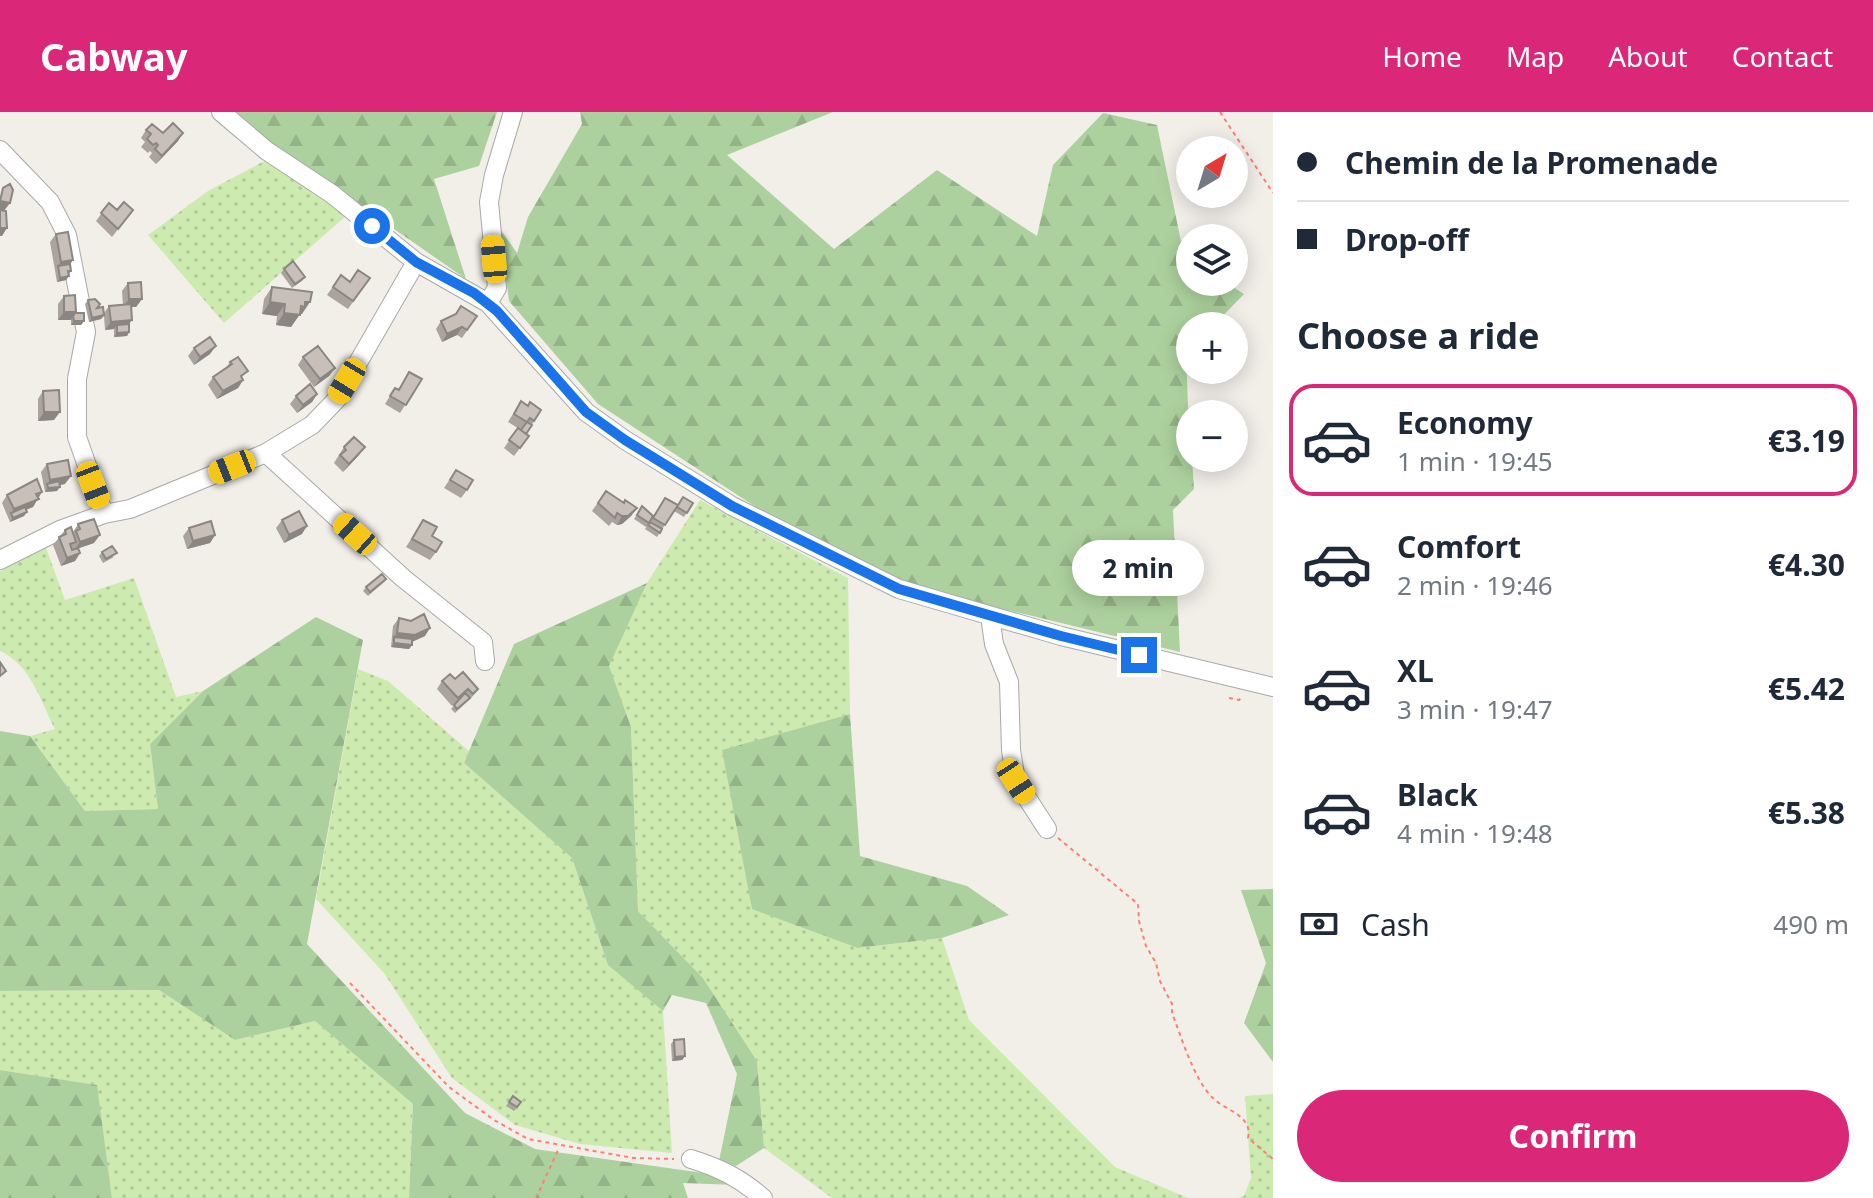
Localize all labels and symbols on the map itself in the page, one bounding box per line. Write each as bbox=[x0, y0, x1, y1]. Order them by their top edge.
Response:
north arrow bbox=[1176, 136, 1248, 208]
route start bbox=[354, 208, 390, 244]
car bbox=[480, 234, 508, 284]
car bbox=[324, 354, 370, 408]
car bbox=[205, 447, 259, 487]
car bbox=[73, 458, 113, 512]
car bbox=[329, 509, 381, 559]
callout: 2 min bbox=[1073, 539, 1205, 595]
route end bbox=[1121, 637, 1157, 673]
car bbox=[993, 754, 1039, 808]

